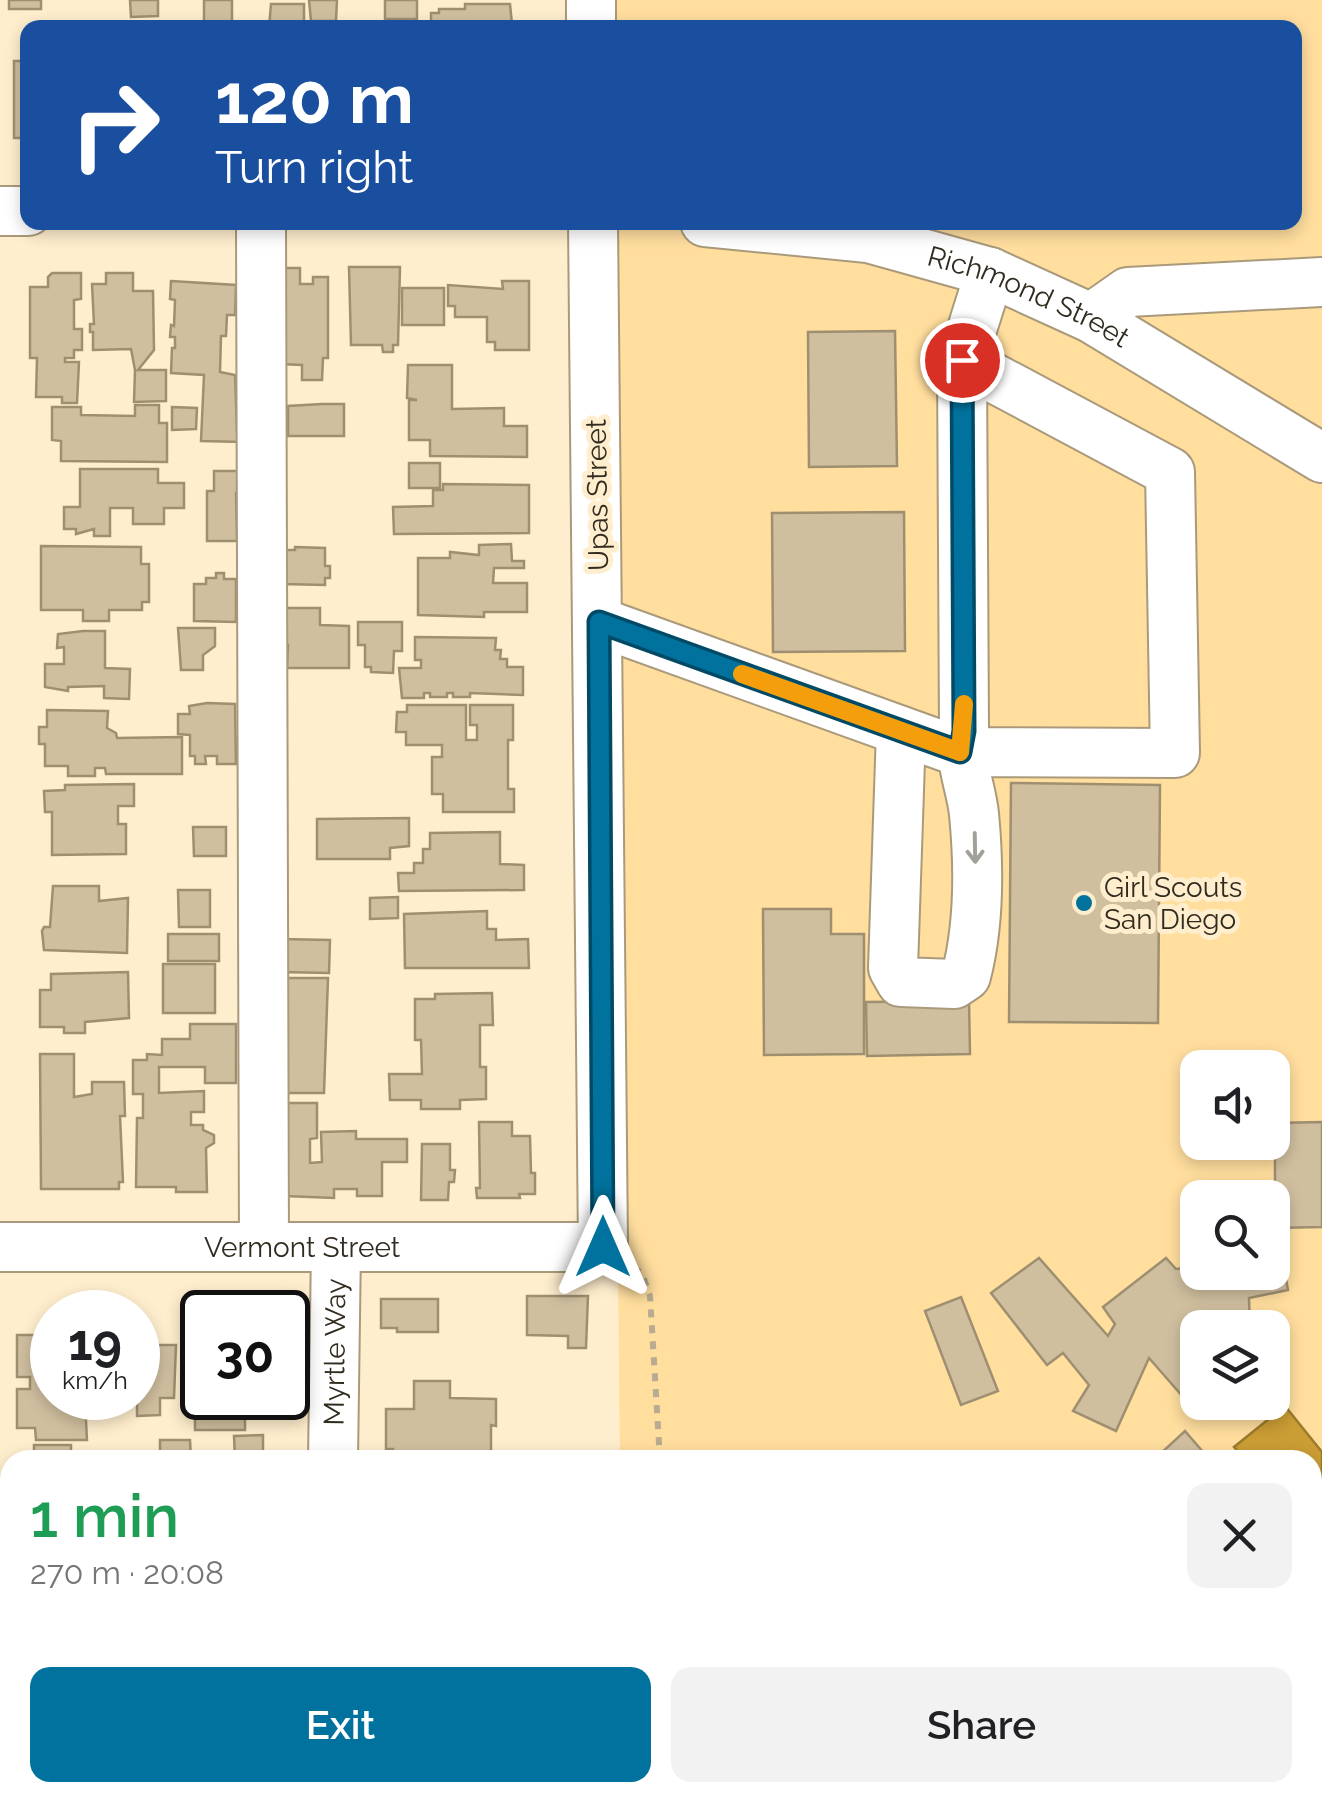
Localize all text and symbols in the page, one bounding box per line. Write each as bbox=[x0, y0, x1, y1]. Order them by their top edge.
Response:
text: 120 m bbox=[215, 57, 414, 139]
icon: right bbox=[50, 60, 180, 190]
text: Turn right bbox=[215, 141, 413, 194]
street label: Richmond Street bbox=[924, 239, 1136, 355]
pin bbox=[920, 318, 1005, 403]
icon: arrive bbox=[935, 333, 990, 388]
street label: Upas Street bbox=[580, 418, 615, 571]
one-way arrow bbox=[966, 830, 984, 863]
place label: Girl Scouts San Diego bbox=[1104, 871, 1242, 936]
marker: Girl Scouts San Diego bbox=[1073, 892, 1095, 914]
map controls bbox=[1180, 1050, 1290, 1420]
button: sound bbox=[1180, 1050, 1290, 1160]
button: search bbox=[1180, 1180, 1290, 1290]
position arrow bbox=[551, 1195, 655, 1299]
street label: Vermont Street bbox=[204, 1231, 401, 1264]
street label: Myrtle Way bbox=[317, 1278, 353, 1426]
speed limit sign: 30 bbox=[180, 1290, 310, 1420]
button: layers bbox=[1180, 1310, 1290, 1420]
text: 19 bbox=[68, 1313, 122, 1372]
text: km/h bbox=[62, 1365, 128, 1395]
text: 1 min bbox=[30, 1481, 179, 1551]
button: close bbox=[1187, 1483, 1292, 1588]
text: 270 m · 20:08 bbox=[30, 1554, 224, 1591]
button: Exit bbox=[30, 1667, 651, 1782]
button: Share bbox=[671, 1667, 1292, 1782]

